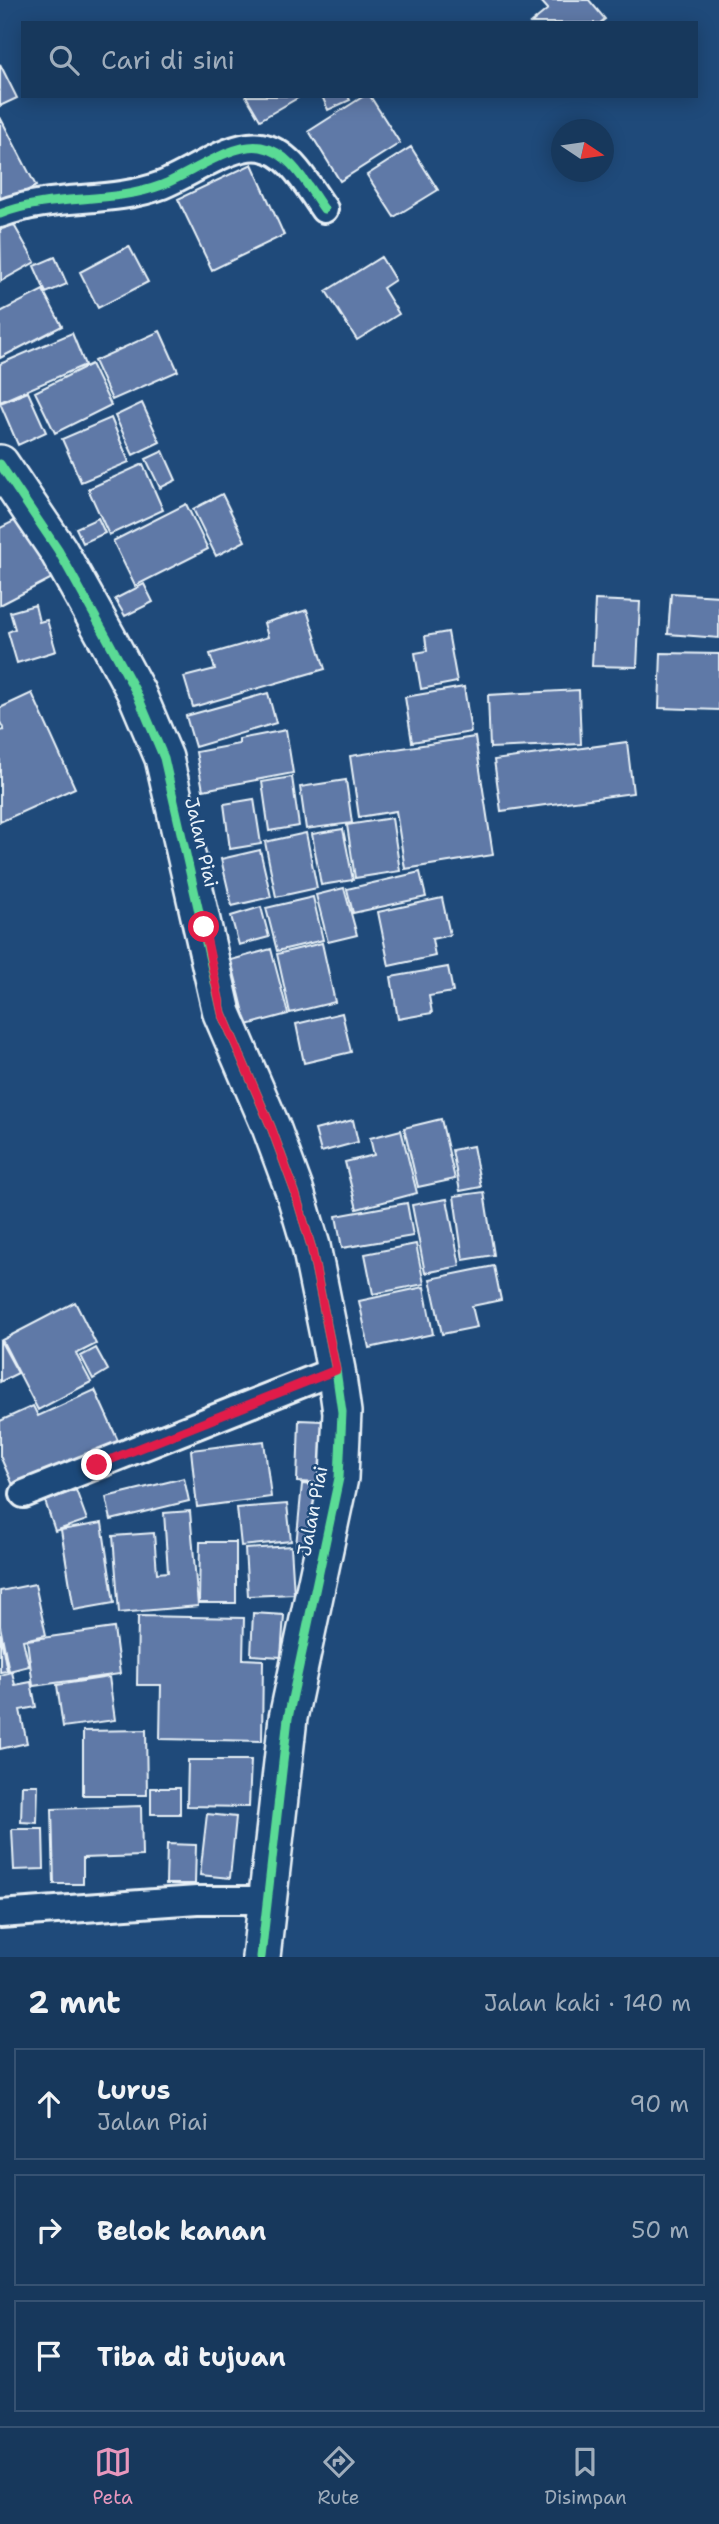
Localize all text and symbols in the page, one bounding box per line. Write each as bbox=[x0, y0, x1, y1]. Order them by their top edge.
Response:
search box bbox=[21, 21, 698, 98]
icon: search bbox=[45, 41, 83, 79]
text: Cari di sini bbox=[101, 42, 235, 77]
north arrow bbox=[551, 119, 614, 182]
street label: Jalan Piai bbox=[179, 795, 224, 890]
route start bbox=[188, 911, 219, 942]
route end bbox=[81, 1449, 112, 1480]
street label: Jalan Piai bbox=[291, 1464, 334, 1558]
text: 2 mnt bbox=[28, 1982, 121, 2023]
text: Jalan kaki · 140 m bbox=[484, 1988, 691, 2018]
text: Lurus bbox=[97, 2072, 170, 2107]
icon: ahead bbox=[30, 2085, 68, 2123]
text: 90 m bbox=[629, 2089, 689, 2119]
text: Jalan Piai bbox=[97, 2107, 208, 2137]
icon: right bbox=[30, 2211, 68, 2249]
text: Belok kanan bbox=[97, 2213, 266, 2248]
text: 50 m bbox=[631, 2215, 689, 2245]
icon: arrive bbox=[30, 2337, 68, 2375]
text: Tiba di tujuan bbox=[97, 2339, 286, 2374]
tab: Peta bbox=[92, 2443, 133, 2510]
tab: Rute bbox=[318, 2443, 360, 2510]
tab: Disimpan bbox=[544, 2443, 627, 2510]

